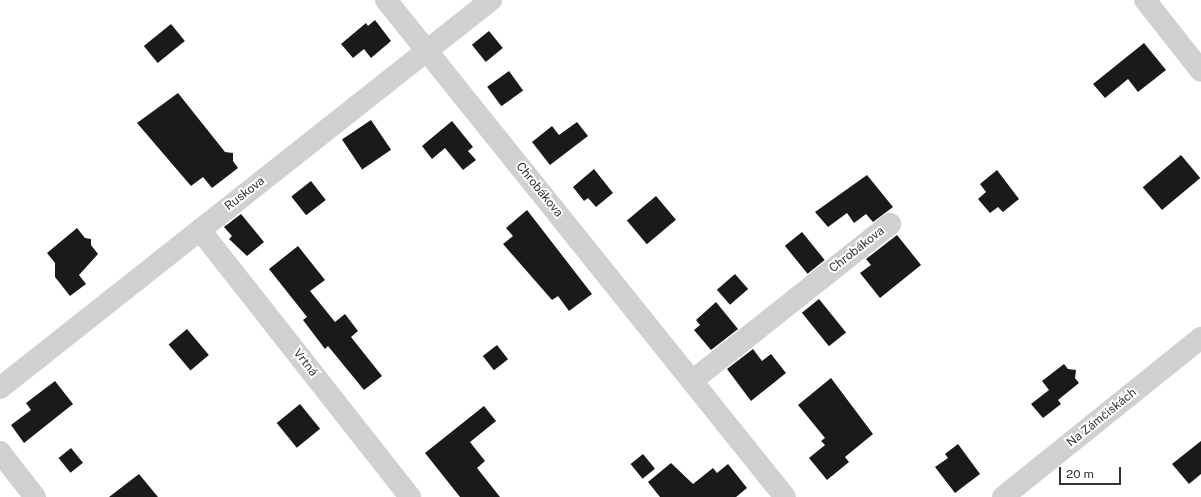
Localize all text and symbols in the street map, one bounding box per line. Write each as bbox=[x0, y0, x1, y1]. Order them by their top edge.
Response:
street label: Chrobákova bbox=[513, 160, 565, 220]
street label: Ruskova bbox=[222, 174, 268, 214]
street label: Chrobákova bbox=[827, 224, 887, 276]
street label: Vrtná bbox=[290, 346, 320, 380]
street label: Na Zámčiskách bbox=[1064, 386, 1140, 450]
scale bar bbox=[1061, 459, 1123, 485]
text: 20 m bbox=[1066, 467, 1094, 481]

